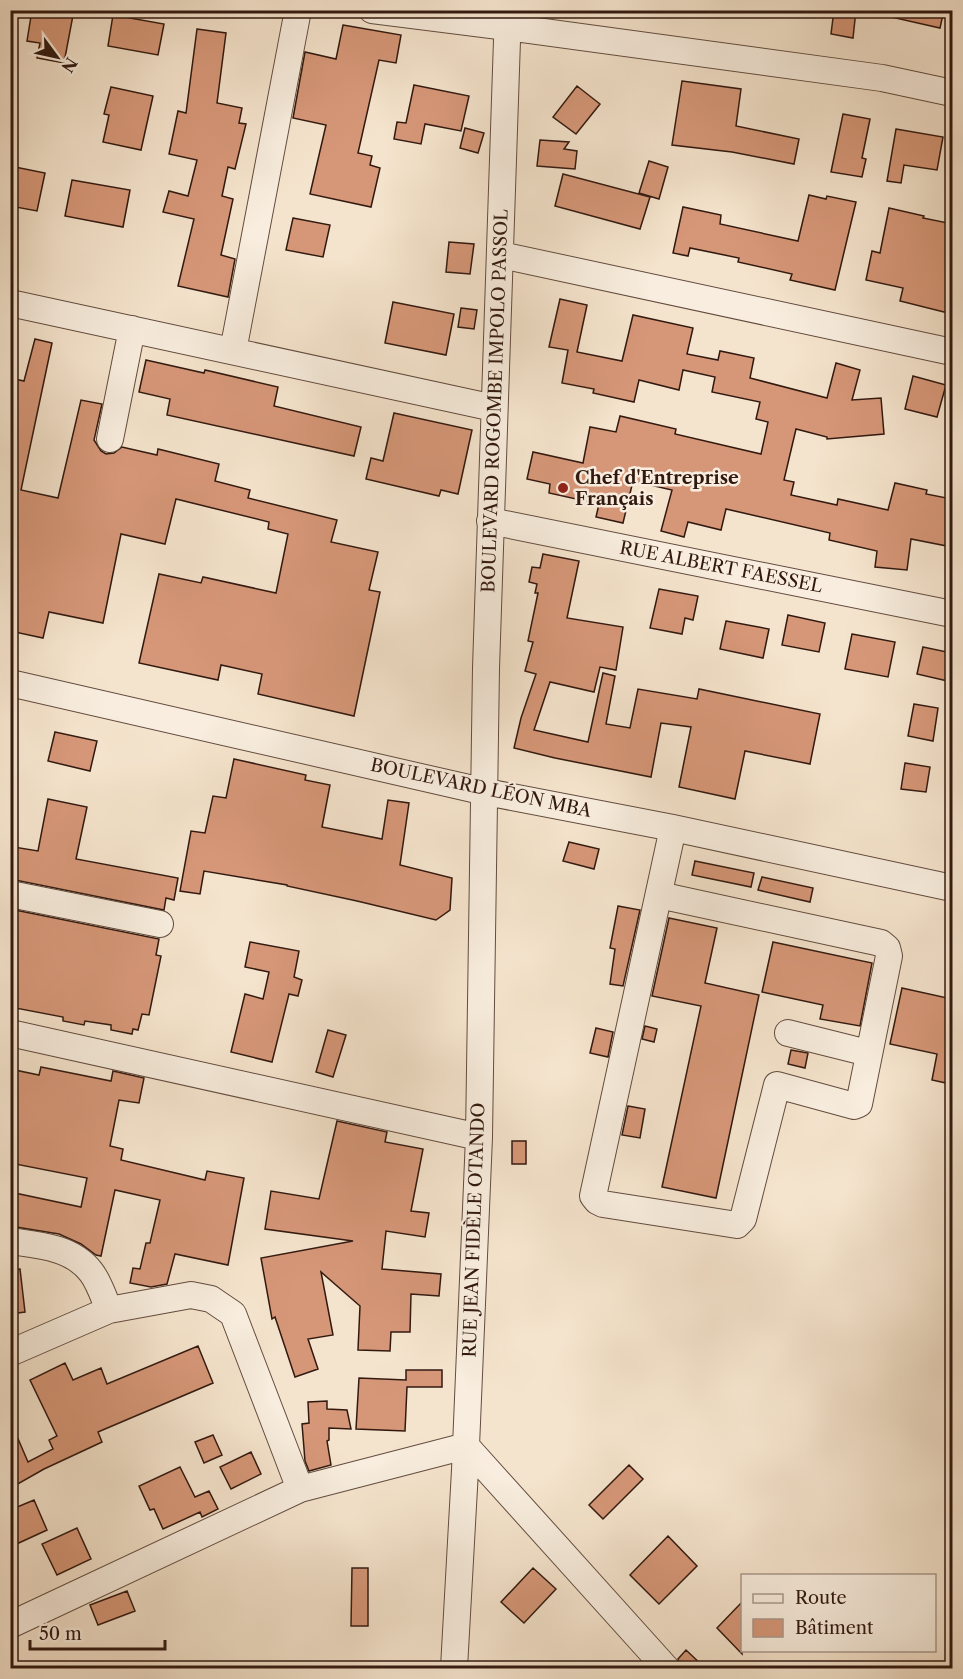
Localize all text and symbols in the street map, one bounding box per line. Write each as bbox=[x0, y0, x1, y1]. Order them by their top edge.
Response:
north arrow bbox=[27, 27, 87, 87]
text: N bbox=[57, 54, 82, 77]
street label: BOULEVARD ROGOMBE IMPOLO PASSOL bbox=[477, 209, 513, 593]
place label: Chef d'Entreprise Français bbox=[575, 467, 739, 510]
marker: Chef d'Entreprise Français bbox=[556, 481, 570, 495]
street label: RUE ALBERT FAESSEL bbox=[618, 537, 824, 598]
street label: BOULEVARD LÉON MBA bbox=[369, 753, 594, 822]
street label: RUE JEAN FIDÈLE OTANDO bbox=[458, 1102, 489, 1358]
legend bbox=[741, 1574, 936, 1652]
text: Route bbox=[795, 1587, 847, 1609]
scale bar bbox=[30, 1613, 165, 1651]
text: Bâtiment bbox=[795, 1617, 874, 1639]
text: 50 m bbox=[39, 1623, 82, 1645]

